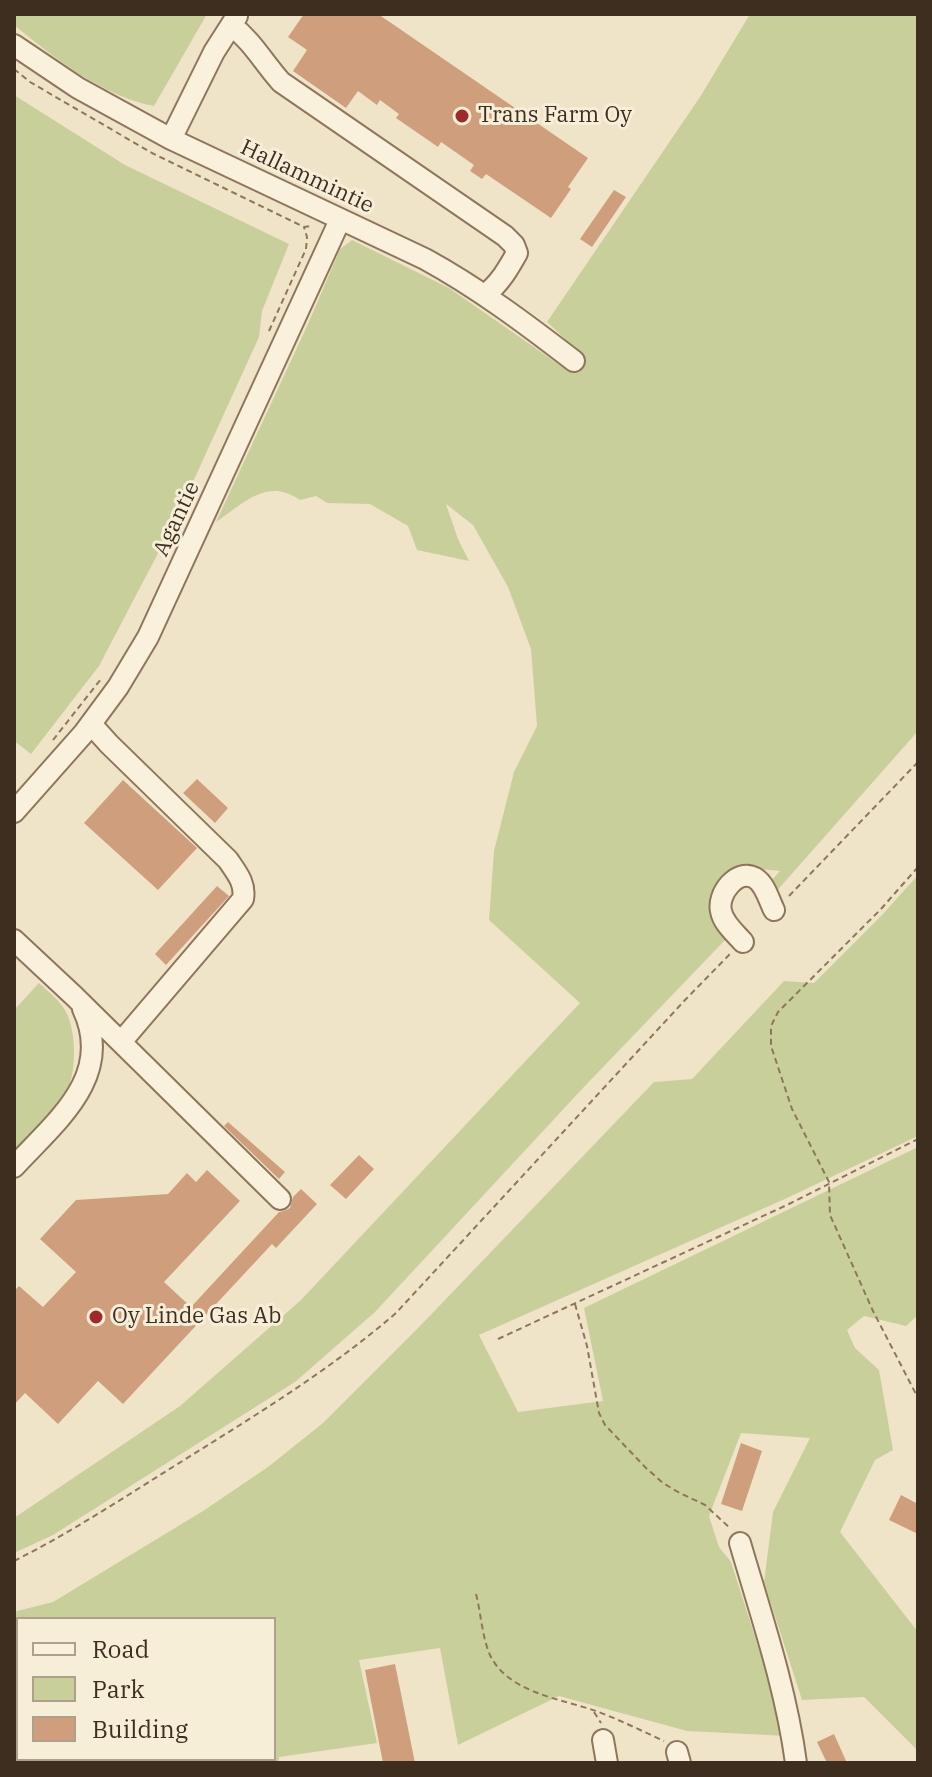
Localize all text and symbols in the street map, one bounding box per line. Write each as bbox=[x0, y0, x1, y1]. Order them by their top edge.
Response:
place label: Trans Farm Oy bbox=[478, 103, 632, 129]
marker: Trans Farm Oy bbox=[453, 107, 471, 125]
street label: Hallammintie bbox=[236, 135, 378, 219]
street label: Agantie bbox=[148, 477, 206, 561]
place label: Oy Linde Gas Ab bbox=[112, 1304, 281, 1330]
marker: Oy Linde Gas Ab bbox=[87, 1308, 105, 1326]
legend bbox=[16, 1617, 276, 1761]
text: Road bbox=[92, 1633, 149, 1665]
text: Park bbox=[92, 1673, 144, 1705]
text: Building bbox=[92, 1713, 188, 1745]

